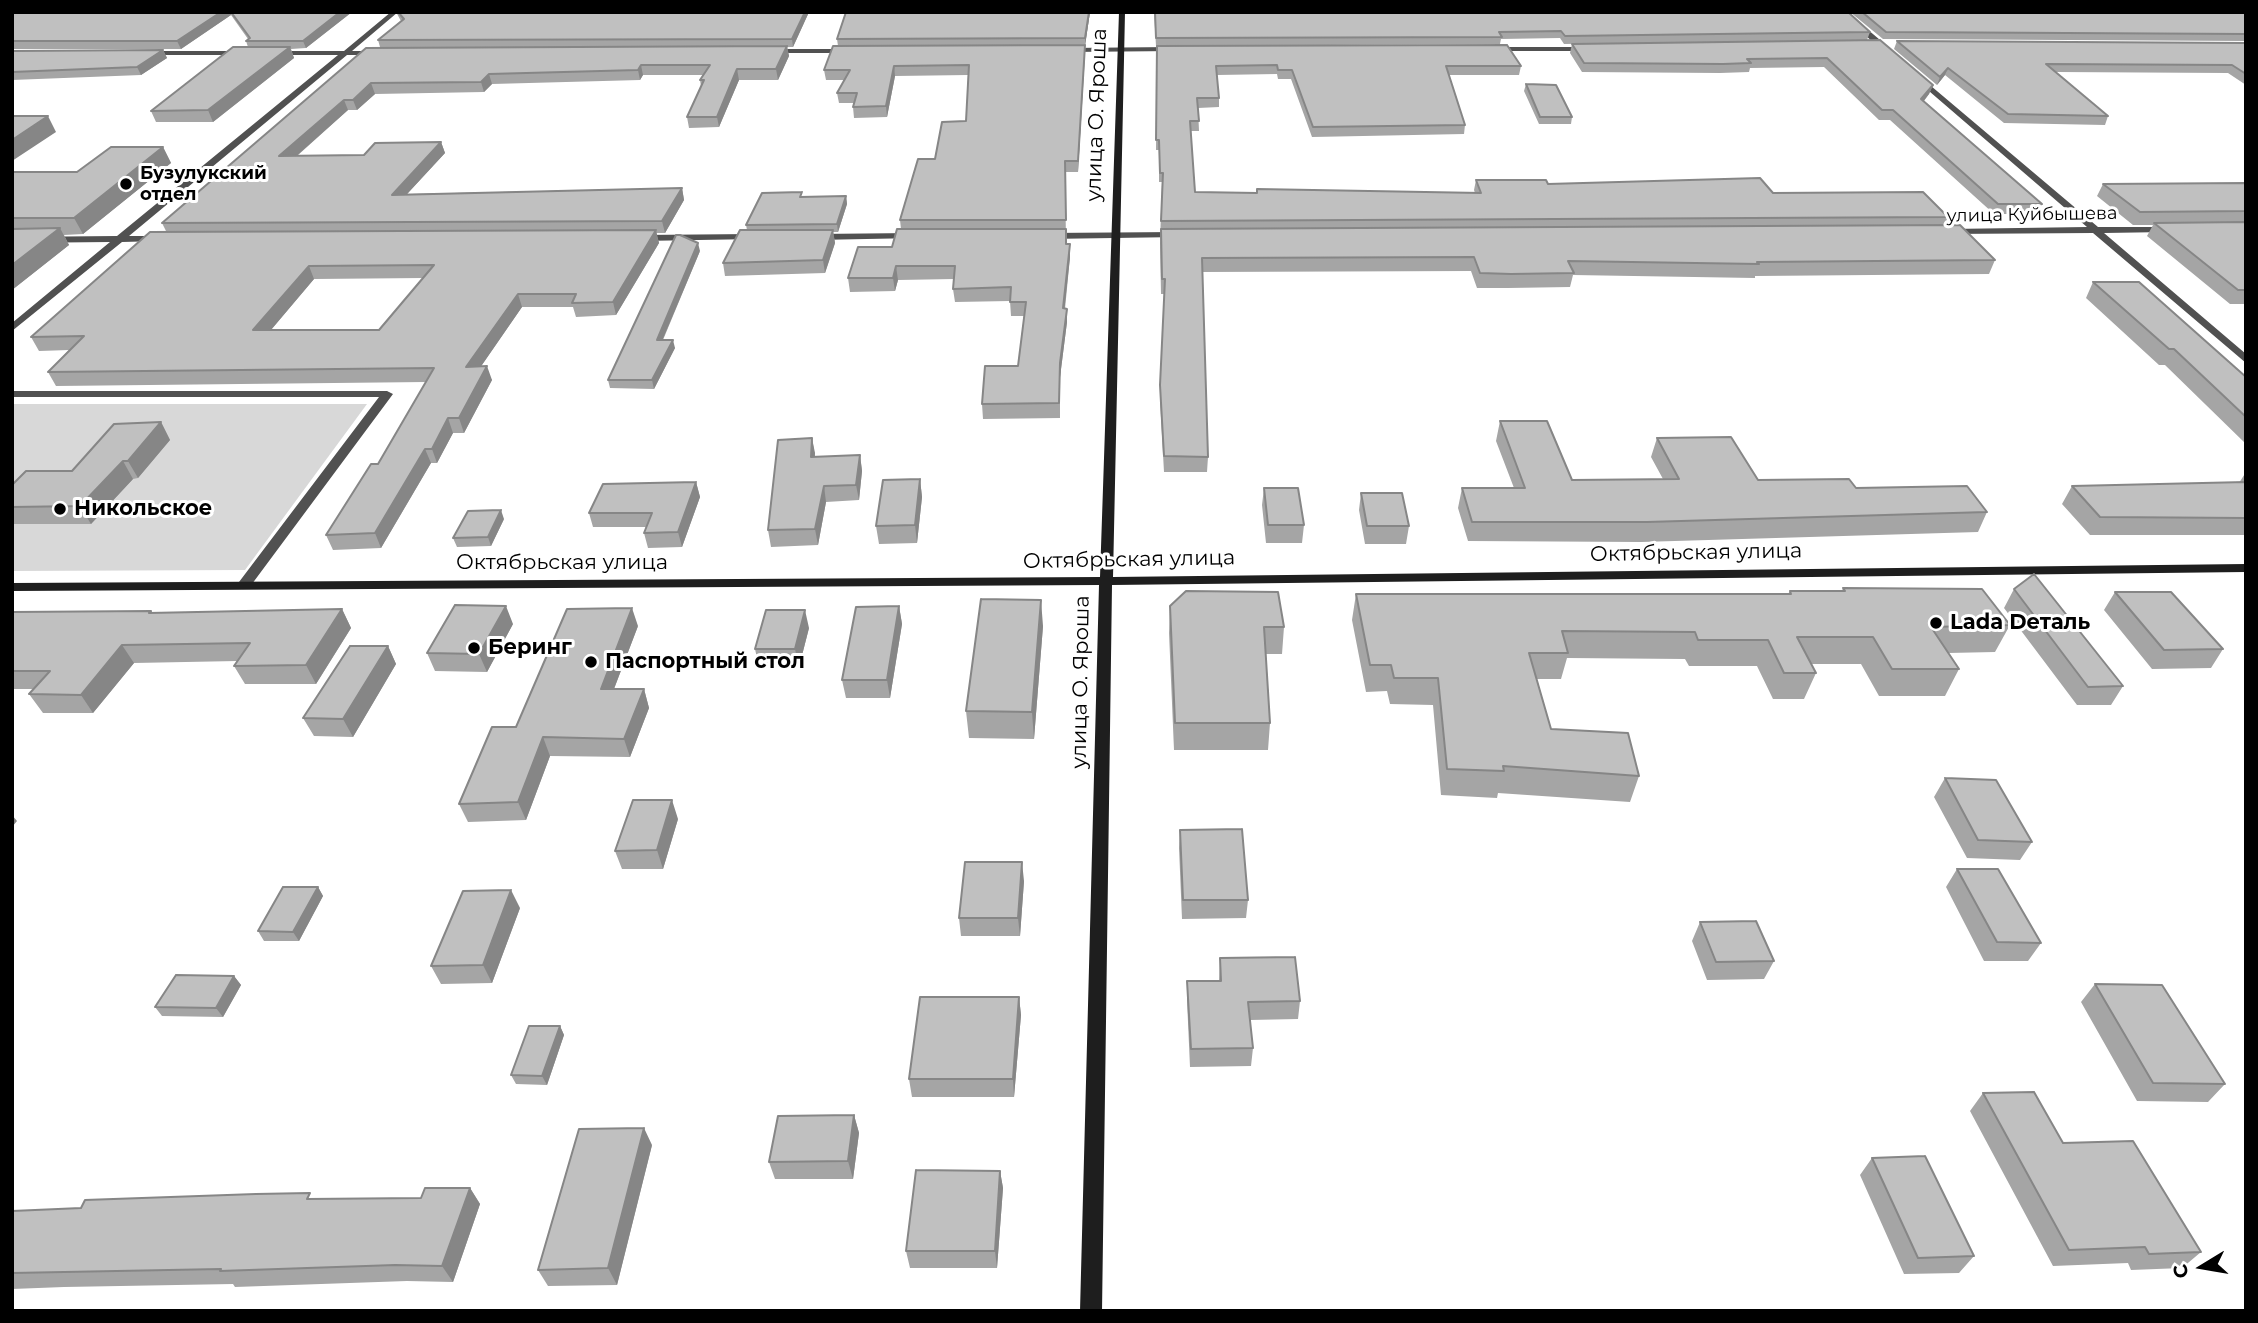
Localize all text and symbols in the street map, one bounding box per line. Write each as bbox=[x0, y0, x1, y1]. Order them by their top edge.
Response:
street label: улица О. Яроша bbox=[1081, 28, 1113, 202]
place label: Бузулукский отдел bbox=[140, 163, 267, 206]
marker: Бузулукский отдел bbox=[118, 176, 134, 192]
street label: улица Куйбышева bbox=[1946, 203, 2118, 227]
place label: Никольское bbox=[74, 496, 212, 522]
marker: Никольское bbox=[52, 501, 68, 517]
street label: Октябрьская улица bbox=[1590, 539, 1802, 567]
street label: Октябрьская улица bbox=[1023, 546, 1235, 574]
street label: Октябрьская улица bbox=[456, 550, 668, 576]
street label: улица О. Яроша bbox=[1067, 595, 1095, 769]
place label: Lada Dеталь bbox=[1950, 610, 2090, 636]
marker: Lada Dеталь bbox=[1928, 615, 1944, 631]
place label: Беринг bbox=[488, 635, 572, 661]
marker: Беринг bbox=[466, 640, 482, 656]
place label: Паспортный стол bbox=[605, 649, 805, 675]
marker: Паспортный стол bbox=[583, 654, 599, 670]
north arrow bbox=[2167, 1232, 2237, 1302]
text: С bbox=[2168, 1262, 2194, 1280]

